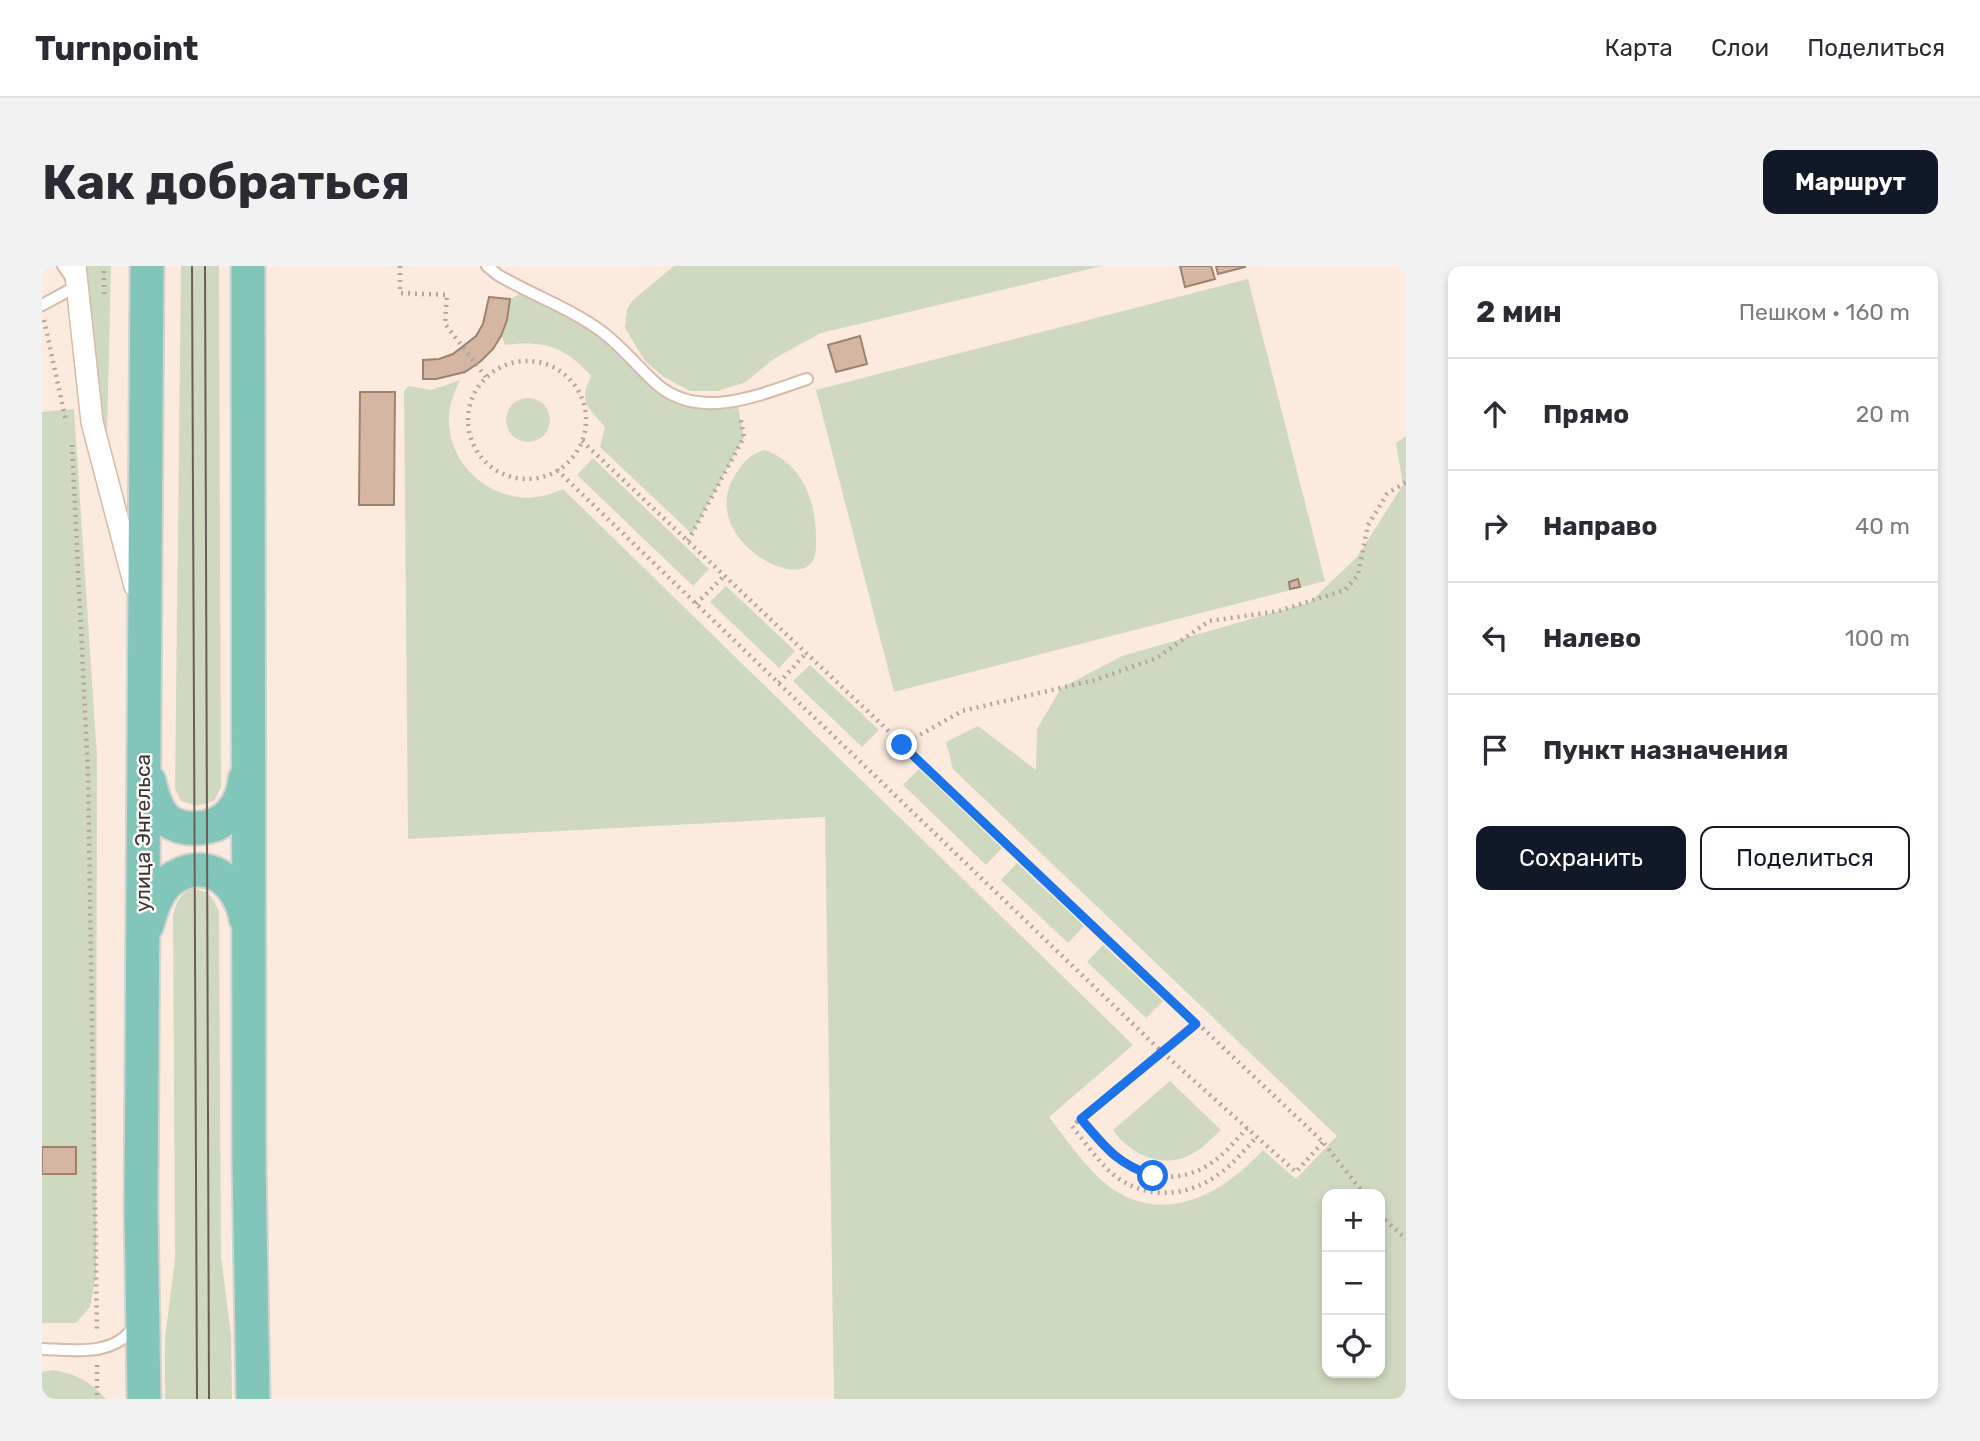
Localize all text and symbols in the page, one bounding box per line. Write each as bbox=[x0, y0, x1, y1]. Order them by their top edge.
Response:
text: Turnpoint bbox=[35, 29, 198, 68]
text: Карта bbox=[1604, 34, 1673, 62]
text: Слои bbox=[1711, 34, 1769, 62]
text: Поделиться bbox=[1807, 34, 1945, 62]
button: Маршрут bbox=[1763, 150, 1938, 214]
text: Как добраться bbox=[42, 153, 410, 211]
text: 2 мин bbox=[1476, 294, 1562, 330]
text: Пешком · 160 m bbox=[1739, 298, 1910, 326]
icon: ahead bbox=[1476, 395, 1514, 433]
text: Прямо bbox=[1543, 399, 1629, 430]
text: 20 m bbox=[1856, 400, 1910, 428]
icon: right bbox=[1476, 507, 1514, 545]
text: Направо bbox=[1543, 511, 1657, 542]
text: 40 m bbox=[1855, 512, 1910, 540]
icon: left bbox=[1476, 619, 1514, 657]
text: Налево bbox=[1543, 623, 1641, 654]
text: 100 m bbox=[1845, 624, 1910, 652]
route end bbox=[886, 729, 917, 760]
icon: arrive bbox=[1476, 731, 1514, 769]
text: Пункт назначения bbox=[1543, 735, 1788, 766]
street label: улица Энгельса bbox=[130, 754, 155, 912]
button: Сохранить bbox=[1476, 826, 1686, 890]
button: Поделиться bbox=[1700, 826, 1910, 890]
route start bbox=[1137, 1160, 1168, 1191]
map controls bbox=[1322, 1189, 1385, 1378]
button: + bbox=[1322, 1189, 1385, 1252]
button: − bbox=[1322, 1252, 1385, 1315]
button: locate bbox=[1322, 1315, 1385, 1378]

